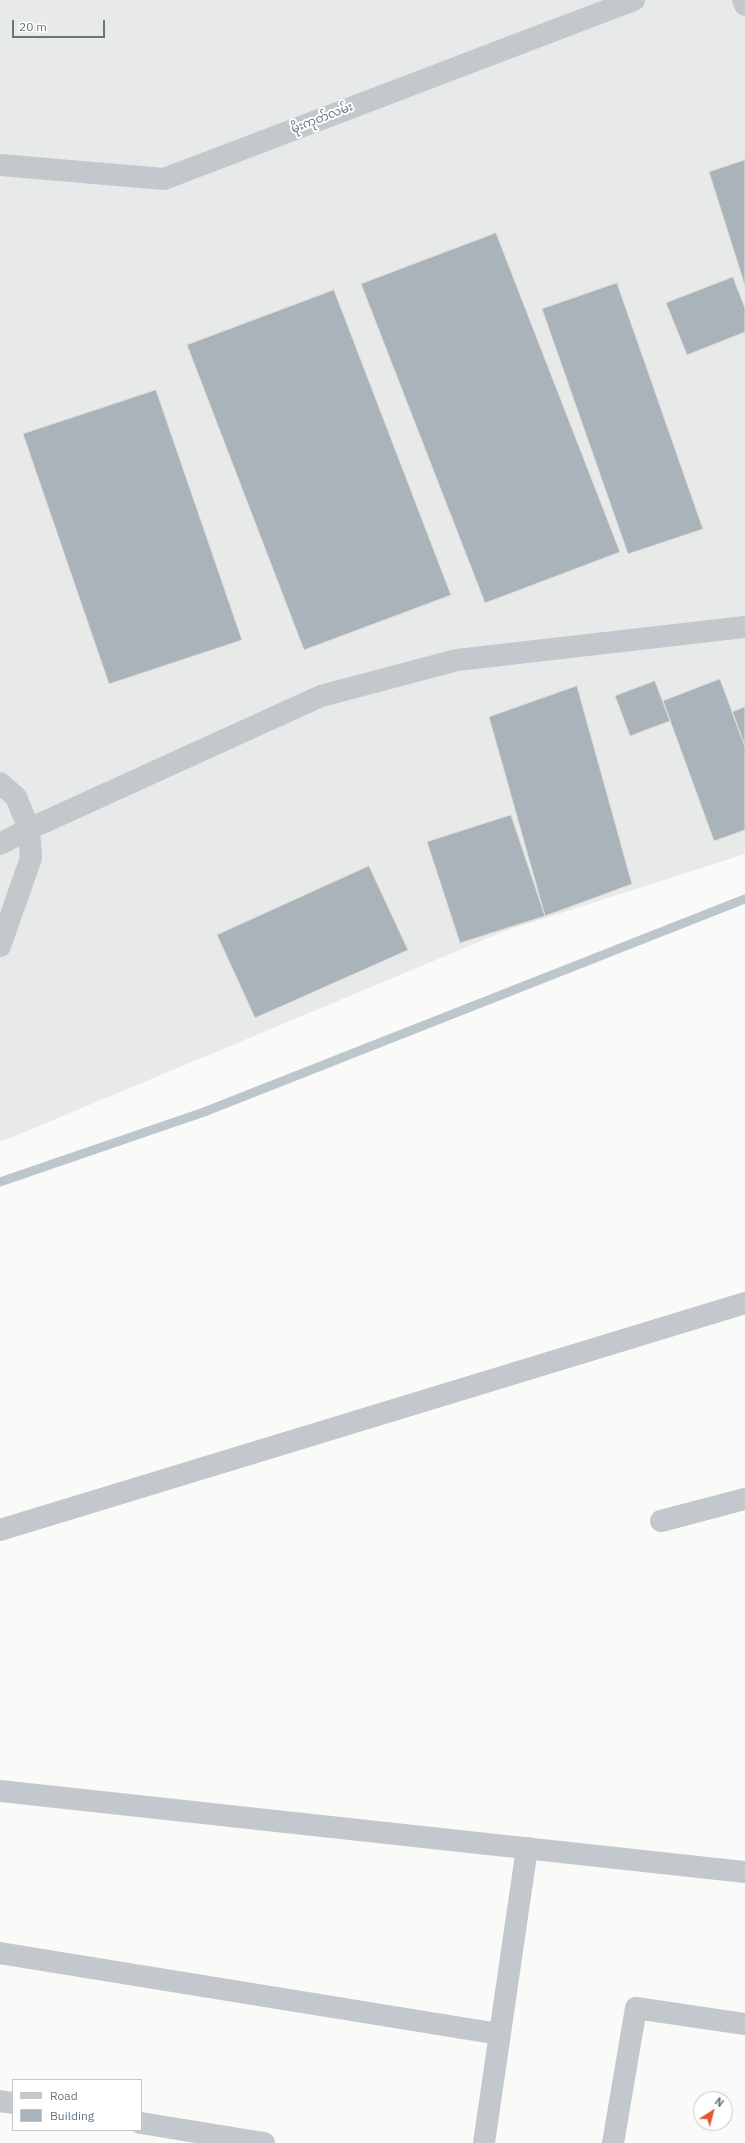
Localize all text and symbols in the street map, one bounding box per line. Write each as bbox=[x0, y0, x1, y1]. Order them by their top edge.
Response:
scale bar bbox=[14, 12, 107, 38]
text: 20 m bbox=[19, 19, 47, 34]
street label: မိုးကုတ်လမ်း bbox=[289, 100, 355, 136]
legend bbox=[12, 2079, 142, 2131]
text: Road bbox=[50, 2088, 78, 2103]
north arrow bbox=[693, 2091, 733, 2131]
text: N bbox=[712, 2094, 727, 2110]
text: Building bbox=[50, 2108, 94, 2123]

